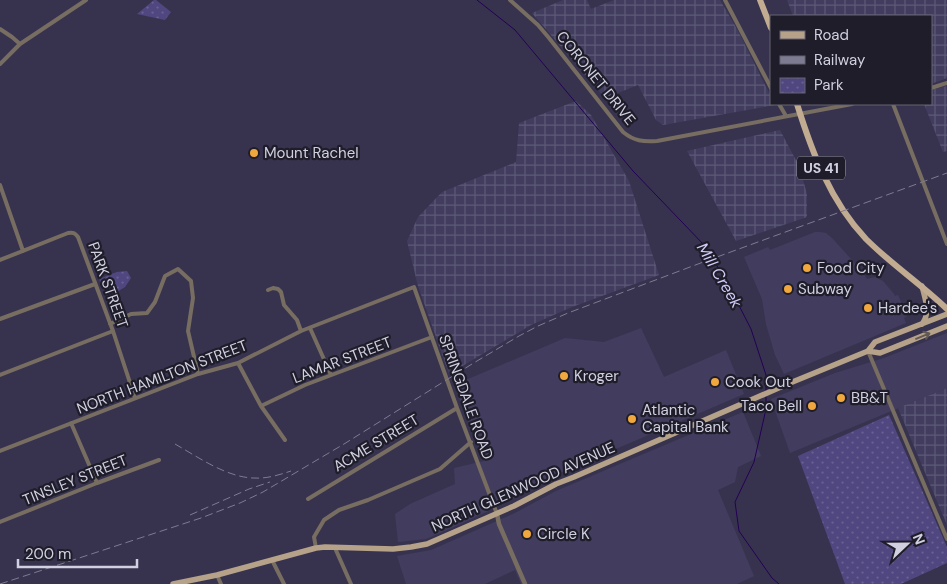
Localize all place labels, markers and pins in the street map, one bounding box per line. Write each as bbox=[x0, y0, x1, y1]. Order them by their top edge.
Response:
place label: Mount Rachel bbox=[264, 143, 359, 163]
marker: Mount Rachel bbox=[248, 147, 260, 159]
place label: Food City bbox=[817, 258, 885, 278]
marker: Food City bbox=[801, 262, 813, 274]
place label: Subway bbox=[798, 279, 853, 299]
marker: Subway bbox=[782, 283, 794, 295]
place label: Hardee's bbox=[878, 298, 937, 318]
marker: Hardee's bbox=[862, 302, 874, 314]
place label: Kroger bbox=[574, 366, 619, 386]
marker: Kroger bbox=[558, 370, 570, 382]
place label: Cook Out bbox=[725, 372, 791, 392]
marker: Cook Out bbox=[709, 376, 721, 388]
place label: BB&T bbox=[851, 388, 888, 408]
marker: BB&T bbox=[835, 392, 847, 404]
place label: Taco Bell bbox=[741, 396, 802, 416]
place label: Atlantic Capital Bank bbox=[642, 400, 729, 437]
marker: Taco Bell bbox=[806, 400, 818, 412]
marker: Atlantic Capital Bank bbox=[626, 413, 638, 425]
place label: Circle K bbox=[537, 524, 590, 544]
marker: Circle K bbox=[521, 528, 533, 540]

